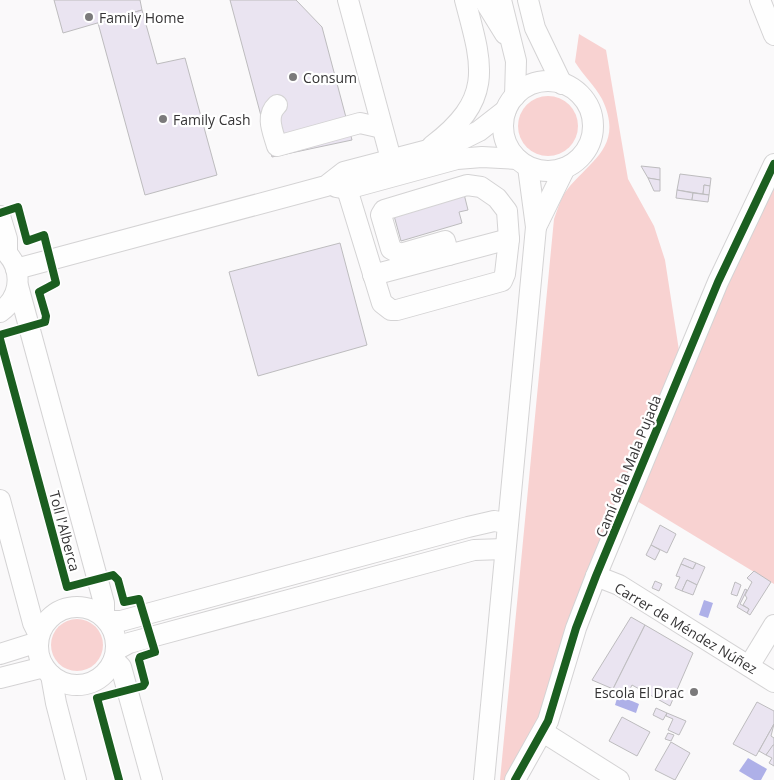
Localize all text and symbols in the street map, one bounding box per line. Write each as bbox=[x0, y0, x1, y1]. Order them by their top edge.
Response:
place label: Family Home bbox=[99, 8, 184, 27]
marker: Family Home bbox=[83, 11, 95, 23]
place label: Consum bbox=[303, 68, 357, 87]
marker: Consum bbox=[287, 71, 299, 83]
place label: Family Cash bbox=[173, 110, 251, 129]
marker: Family Cash bbox=[157, 113, 169, 125]
street label: Camí de la Mala Pujada bbox=[591, 392, 665, 540]
street label: Toll l'Alberca bbox=[45, 489, 85, 573]
street label: Carrer de Méndez Núñez bbox=[611, 578, 761, 678]
place label: Escola El Drac bbox=[594, 683, 684, 702]
marker: Escola El Drac bbox=[688, 686, 700, 698]

